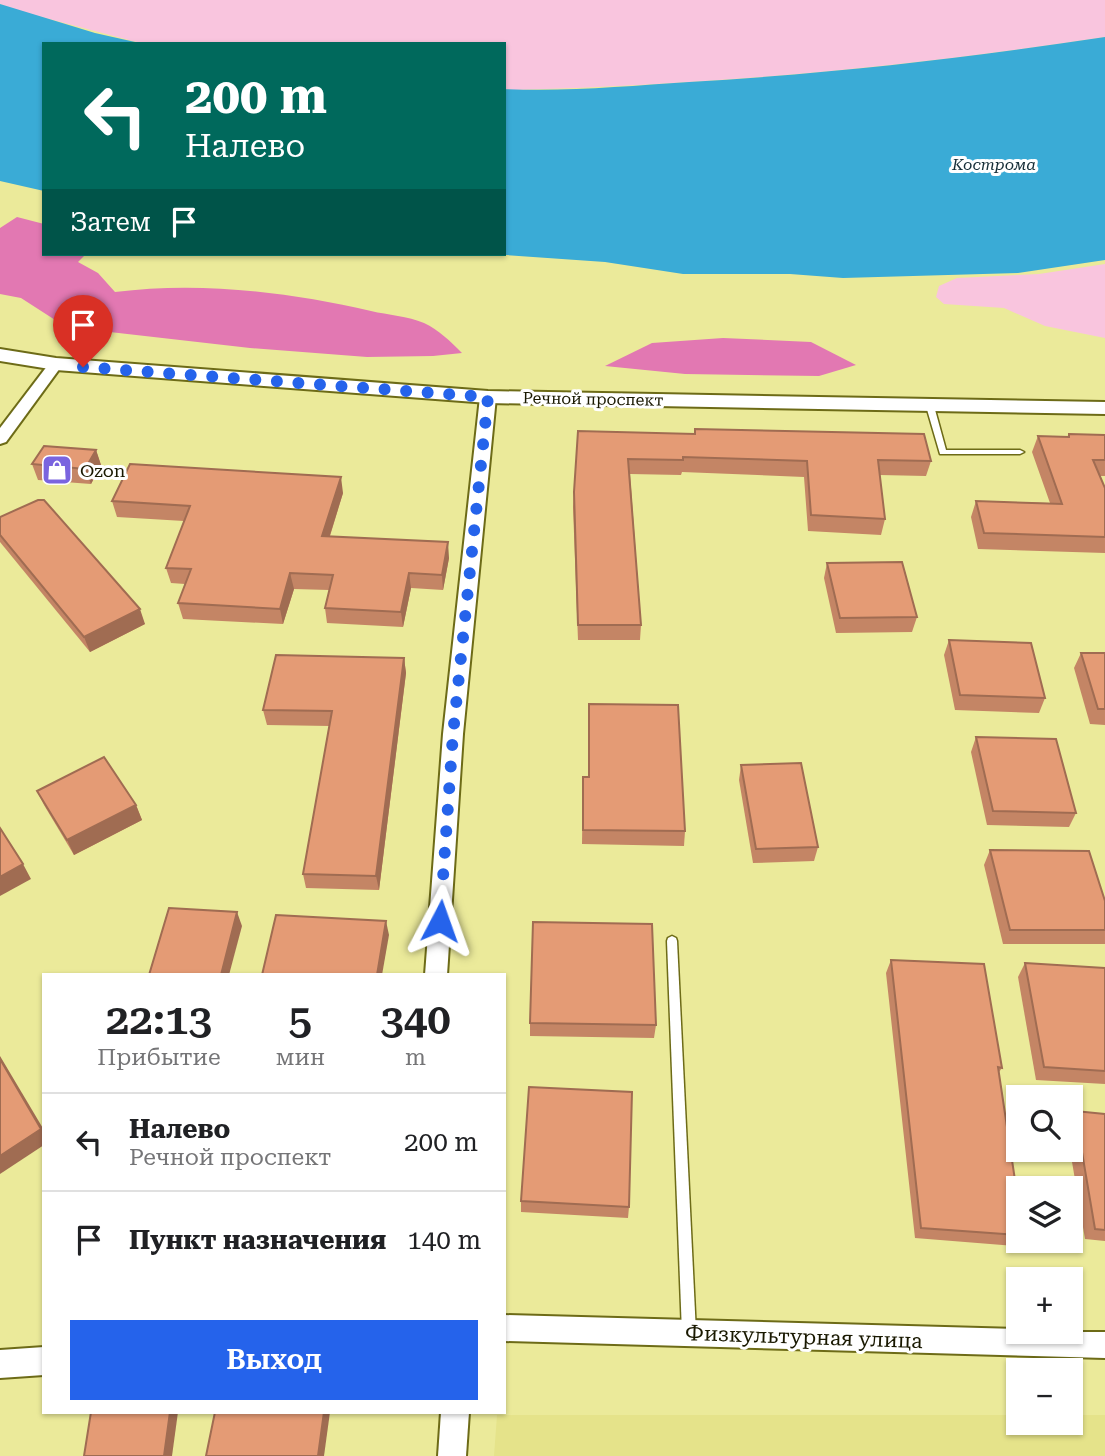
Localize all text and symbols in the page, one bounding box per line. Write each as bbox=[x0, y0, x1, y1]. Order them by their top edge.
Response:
text: 200 m bbox=[185, 68, 327, 125]
icon: left bbox=[70, 70, 161, 161]
text: Налево bbox=[185, 127, 305, 165]
water label: Кострома bbox=[951, 155, 1036, 174]
icon: arrive bbox=[165, 203, 203, 241]
text: Затем bbox=[70, 207, 151, 237]
pin bbox=[53, 295, 113, 367]
icon: arrive bbox=[64, 306, 102, 344]
street label: Речной проспект bbox=[522, 388, 664, 410]
shop icon: Ozon bbox=[40, 453, 74, 487]
place label: Ozon bbox=[80, 460, 126, 481]
position arrow bbox=[403, 884, 477, 958]
text: 22:13 bbox=[106, 995, 212, 1044]
text: 5 bbox=[289, 995, 312, 1044]
text: 340 bbox=[380, 995, 451, 1044]
text: Прибытие bbox=[97, 1044, 221, 1071]
text: мин bbox=[276, 1044, 325, 1071]
text: m bbox=[405, 1044, 426, 1071]
map controls bbox=[1006, 1085, 1083, 1435]
button: search bbox=[1006, 1085, 1083, 1162]
text: Налево bbox=[129, 1114, 230, 1144]
icon: left bbox=[70, 1123, 108, 1161]
text: 200 m bbox=[404, 1127, 478, 1157]
text: Речной проспект bbox=[129, 1144, 331, 1171]
button: layers bbox=[1006, 1176, 1083, 1253]
icon: arrive bbox=[70, 1221, 108, 1259]
text: Пункт назначения bbox=[129, 1225, 386, 1255]
text: 140 m bbox=[407, 1225, 481, 1255]
button: + bbox=[1006, 1267, 1083, 1344]
button: Выход bbox=[70, 1320, 478, 1400]
street label: Физкультурная улица bbox=[685, 1321, 924, 1353]
button: − bbox=[1006, 1358, 1083, 1435]

